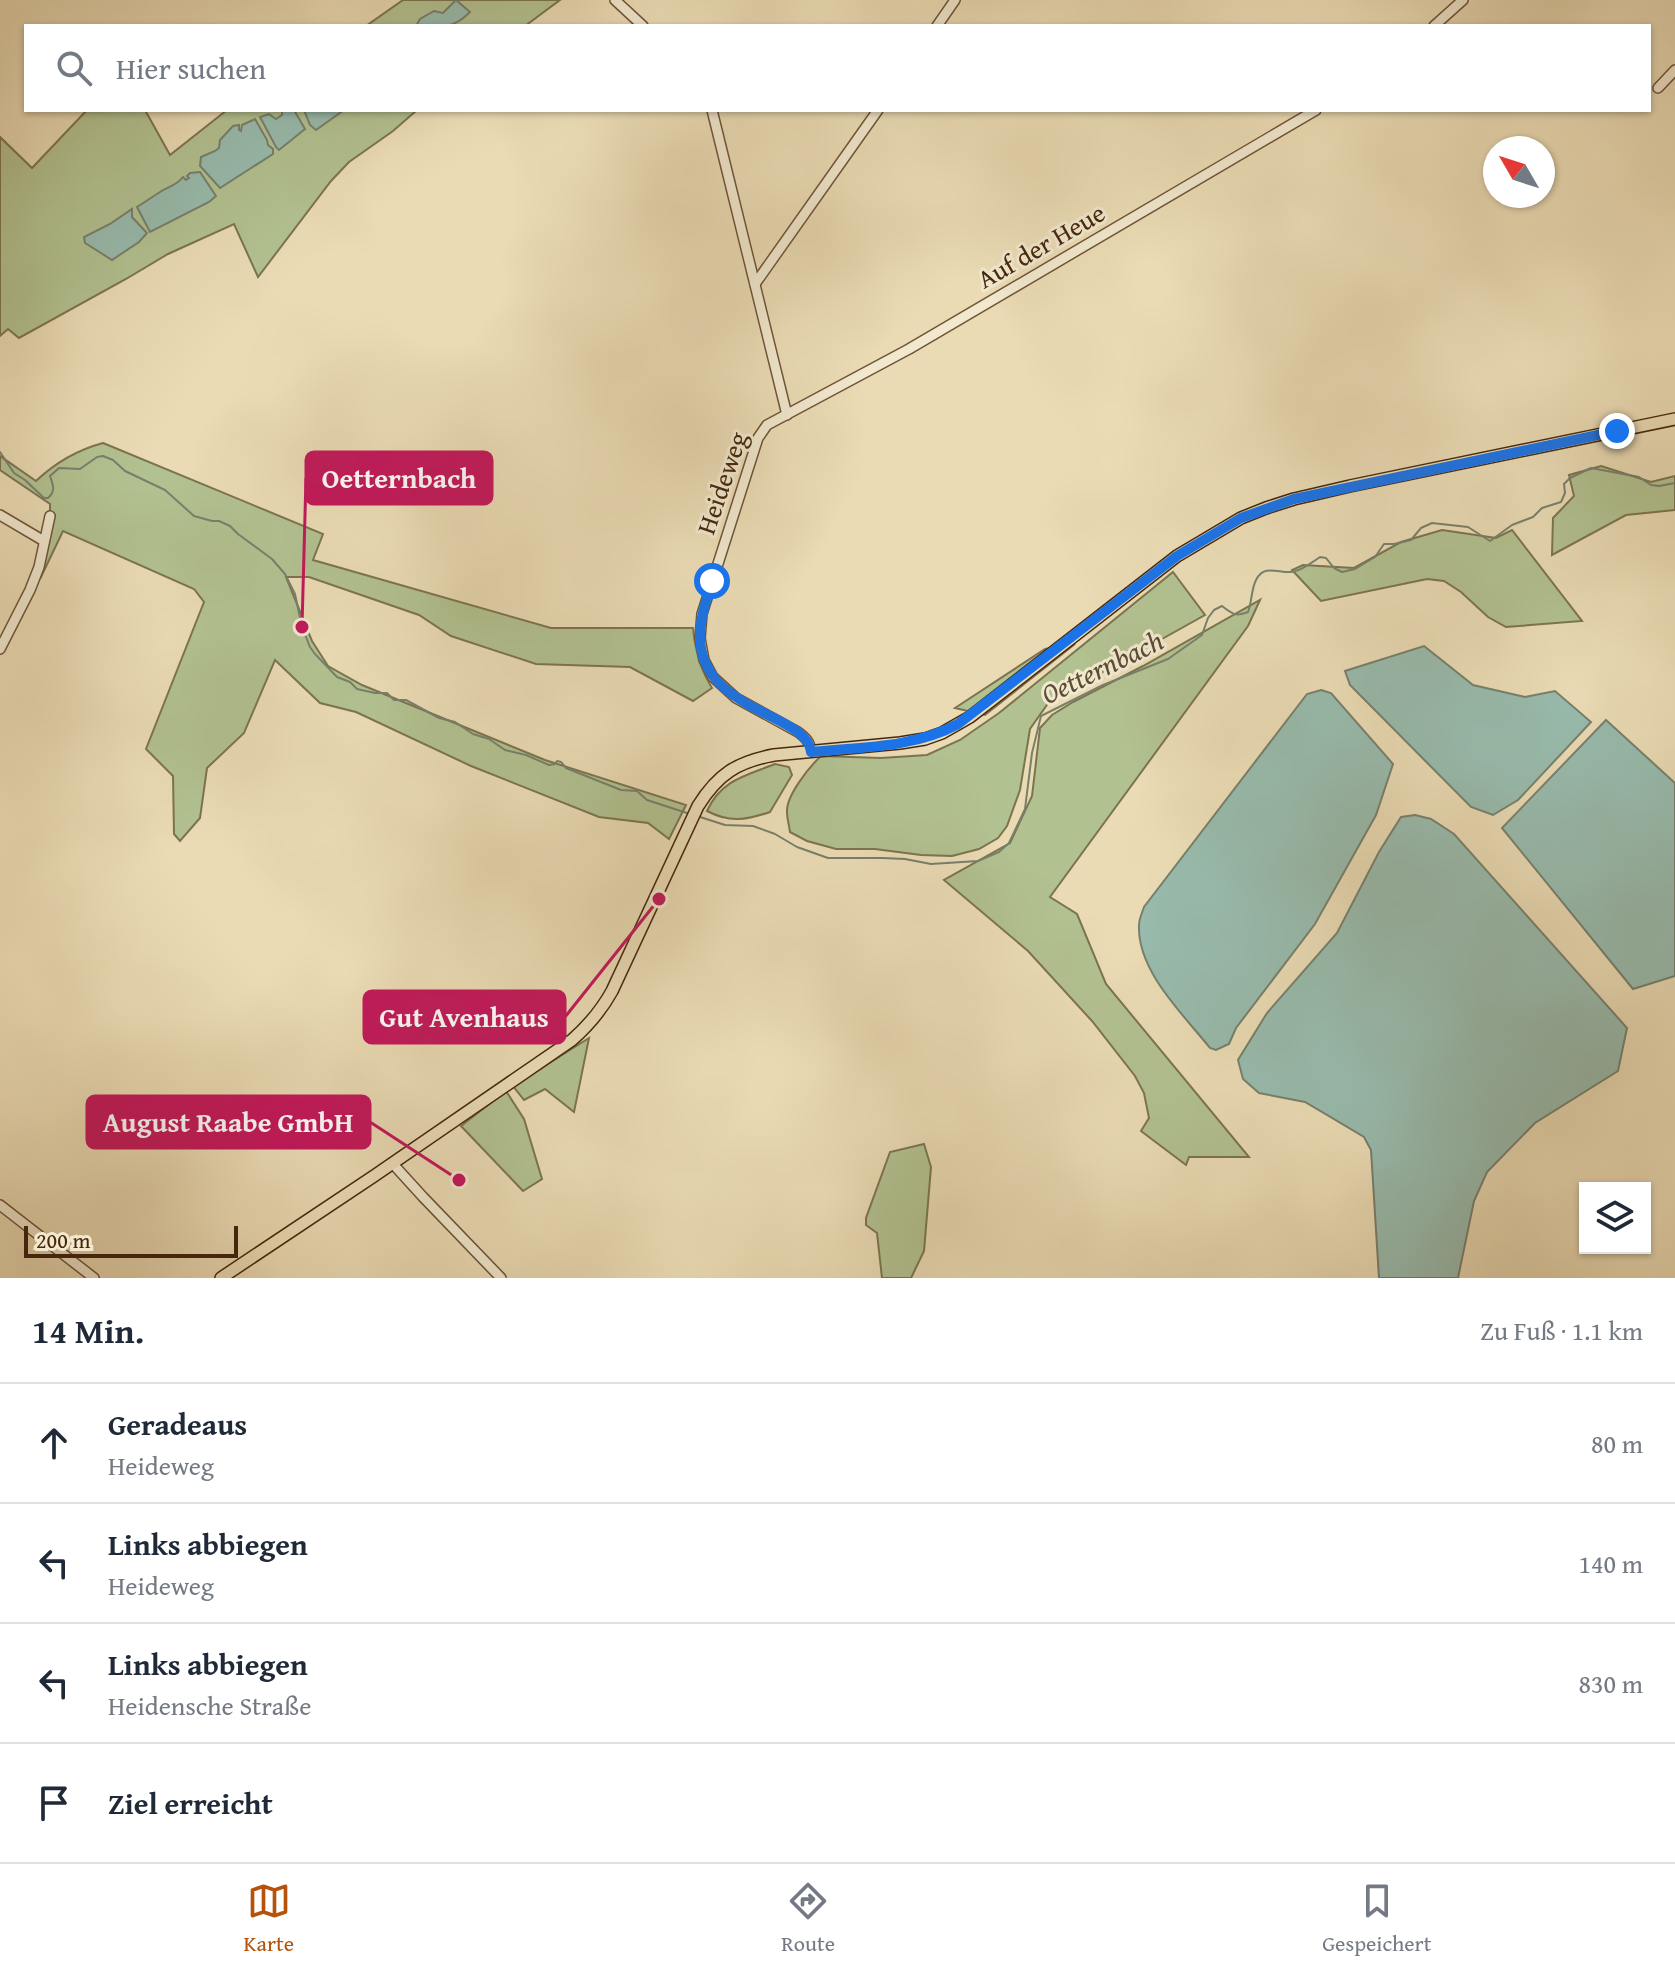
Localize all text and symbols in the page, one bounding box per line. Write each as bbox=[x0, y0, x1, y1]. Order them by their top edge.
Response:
search box bbox=[24, 24, 1651, 112]
icon: search bbox=[52, 46, 96, 90]
text: Hier suchen bbox=[116, 46, 266, 90]
north arrow bbox=[1483, 136, 1555, 208]
street label: Auf der Heue bbox=[969, 193, 1112, 298]
route end bbox=[1599, 413, 1635, 449]
street label: Heideweg bbox=[686, 426, 757, 539]
callout: Oetternbach bbox=[306, 452, 492, 504]
text: Oetternbach bbox=[322, 457, 477, 498]
route start bbox=[694, 563, 730, 599]
water label: Oetternbach bbox=[1034, 619, 1170, 714]
callout: Gut Avenhaus bbox=[364, 991, 565, 1043]
text: Gut Avenhaus bbox=[379, 996, 549, 1037]
callout: August Raabe GmbH bbox=[87, 1096, 370, 1148]
text: August Raabe GmbH bbox=[103, 1101, 353, 1142]
map controls bbox=[1579, 1182, 1651, 1254]
button: layers bbox=[1579, 1182, 1651, 1254]
scale bar bbox=[24, 1222, 238, 1258]
text: 200 m bbox=[36, 1224, 91, 1256]
text: 14 Min. bbox=[32, 1306, 144, 1355]
text: Zu Fuß · 1.1 km bbox=[1480, 1311, 1643, 1350]
text: Geradeaus bbox=[108, 1402, 247, 1446]
icon: ahead bbox=[32, 1421, 76, 1465]
text: 80 m bbox=[1591, 1424, 1643, 1463]
text: Heideweg bbox=[108, 1446, 214, 1485]
text: Links abbiegen bbox=[108, 1522, 308, 1566]
icon: left bbox=[32, 1541, 76, 1585]
text: 140 m bbox=[1578, 1544, 1643, 1583]
text: Heideweg bbox=[108, 1566, 214, 1605]
text: Links abbiegen bbox=[108, 1642, 308, 1686]
icon: left bbox=[32, 1661, 76, 1705]
text: 830 m bbox=[1578, 1664, 1643, 1703]
text: Heidensche Straße bbox=[108, 1686, 311, 1725]
icon: arrive bbox=[32, 1781, 76, 1825]
text: Ziel erreicht bbox=[108, 1781, 273, 1825]
tab: Karte bbox=[244, 1879, 294, 1959]
tab: Route bbox=[781, 1879, 835, 1959]
tab: Gespeichert bbox=[1322, 1879, 1431, 1959]

